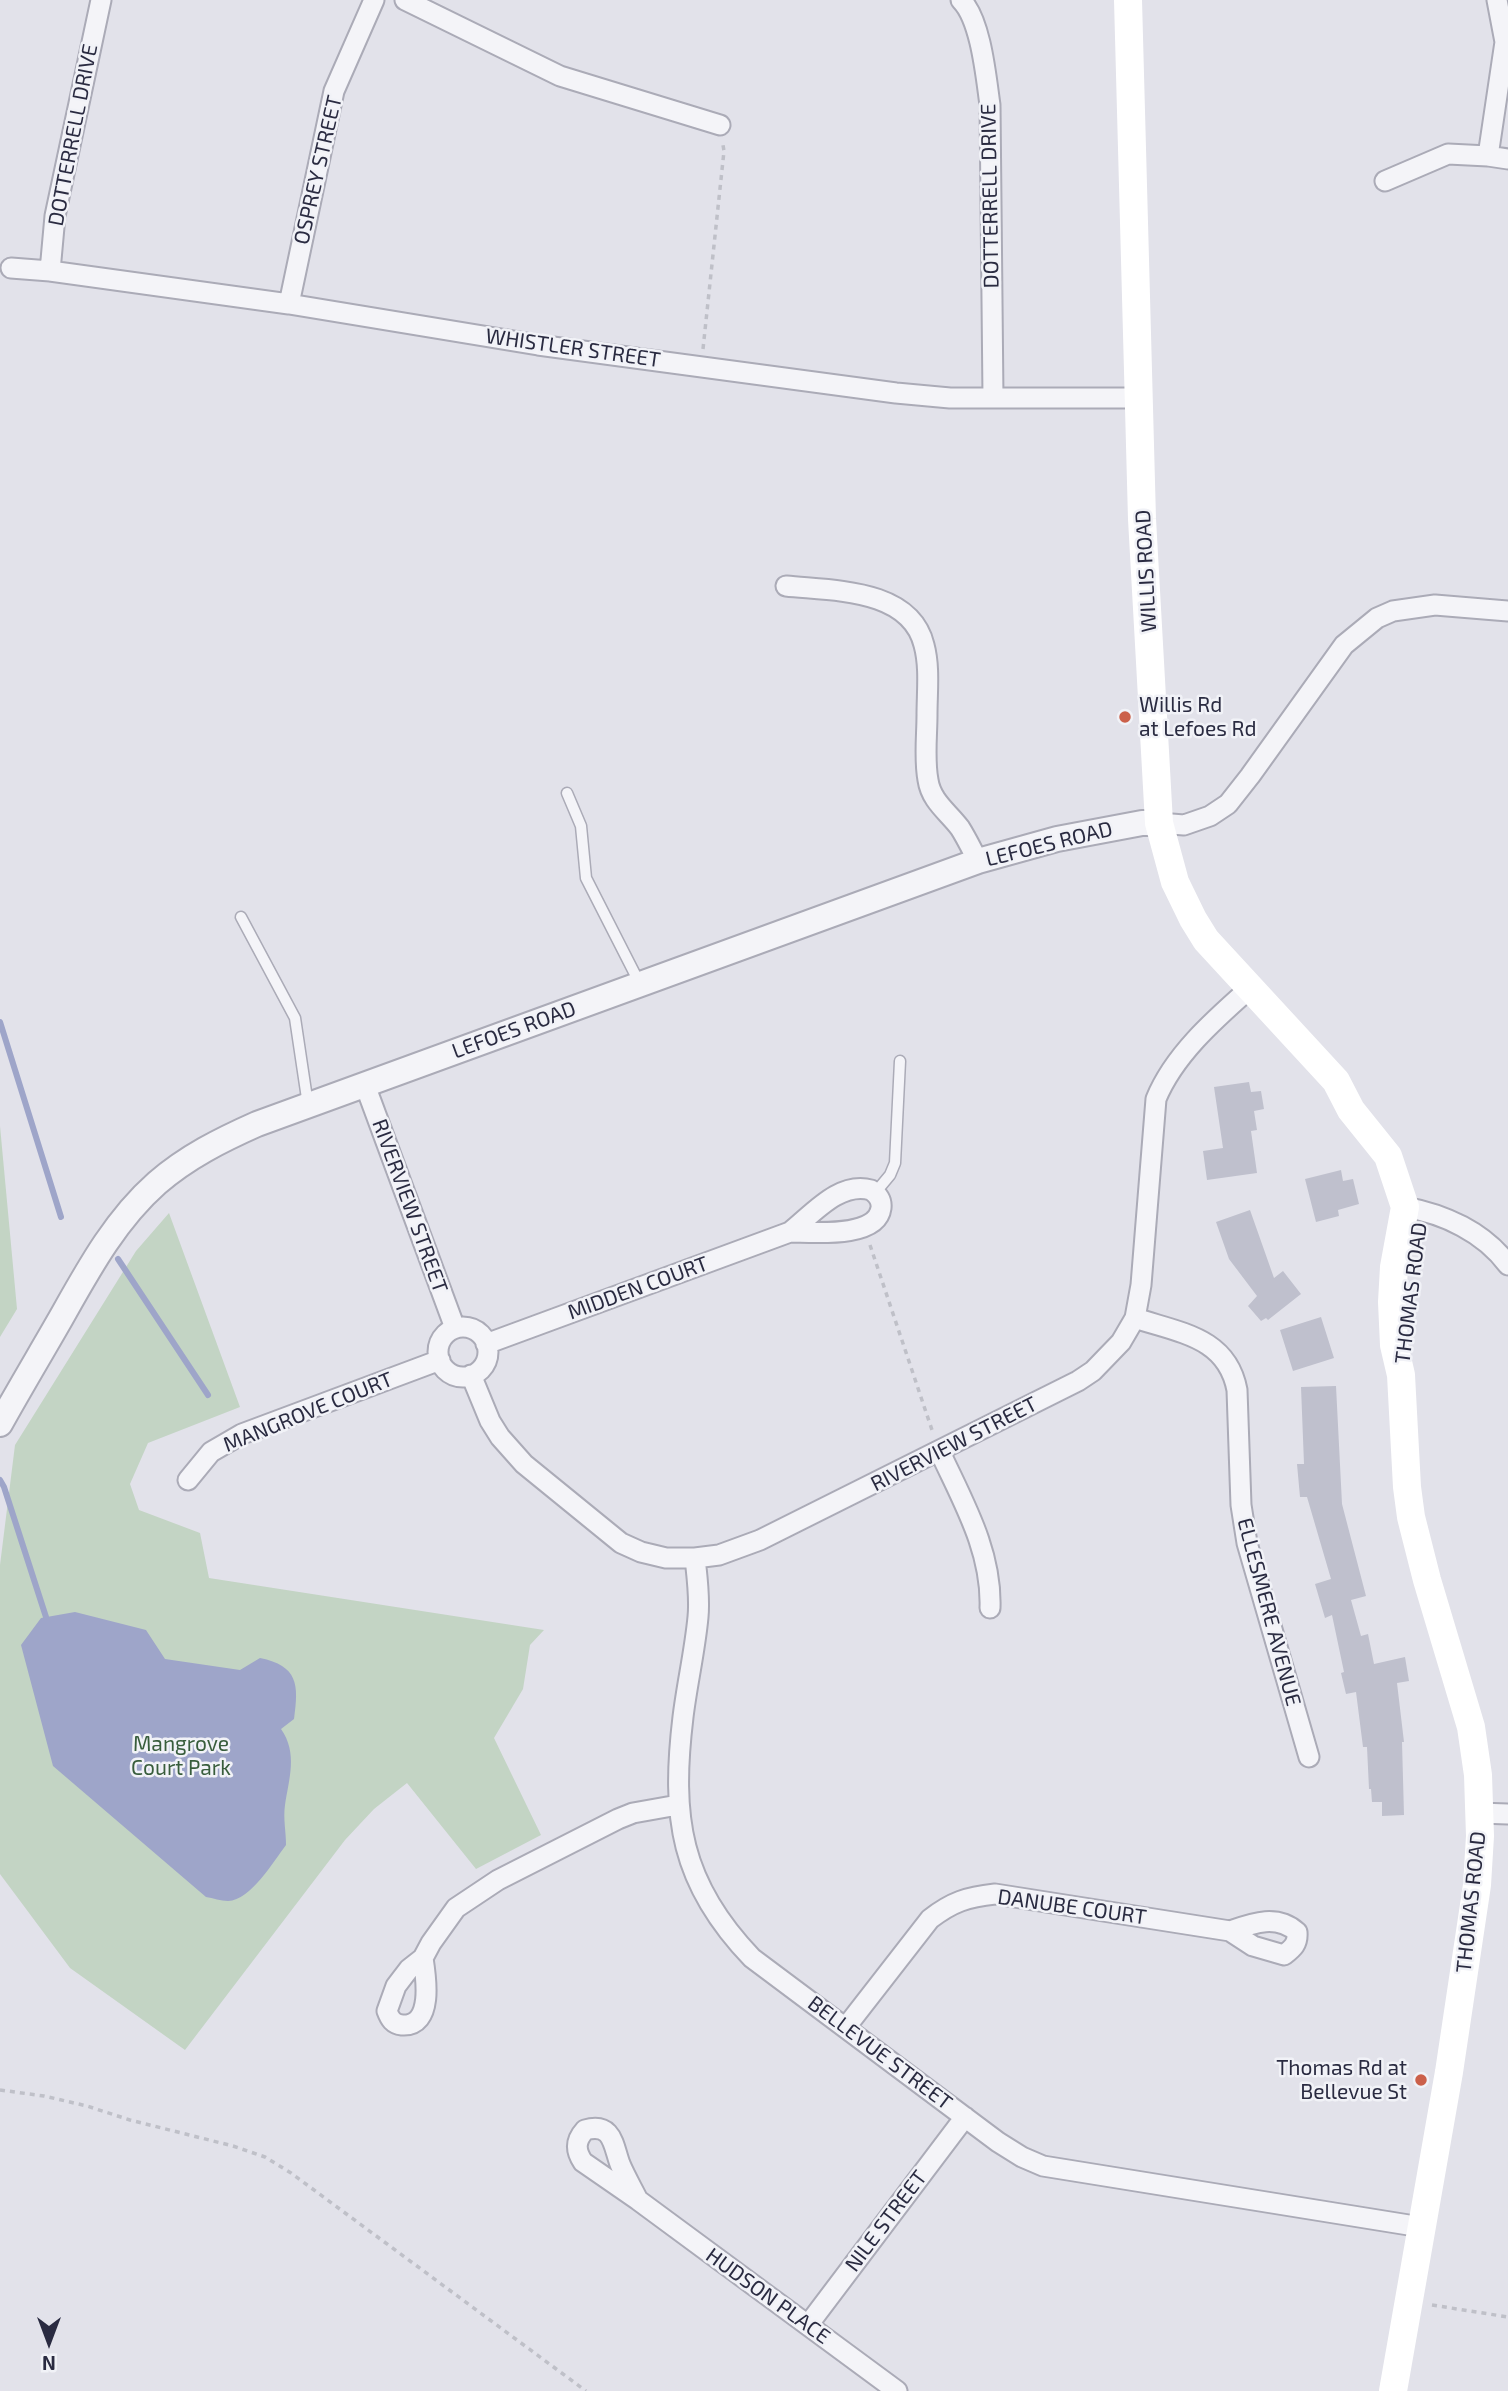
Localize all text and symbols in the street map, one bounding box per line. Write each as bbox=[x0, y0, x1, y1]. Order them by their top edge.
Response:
street label: DOTTERRELL DRIVE bbox=[43, 42, 103, 228]
street label: OSPREY STREET bbox=[289, 93, 347, 247]
street label: DOTTERRELL DRIVE bbox=[976, 103, 1004, 289]
street label: WHISTLER STREET bbox=[484, 323, 662, 373]
street label: WILLIS ROAD bbox=[1130, 509, 1162, 633]
place label: Willis Rd at Lefoes Rd bbox=[1139, 692, 1257, 742]
marker: Willis Rd at Lefoes Rd bbox=[1117, 709, 1133, 725]
street label: LEFOES ROAD bbox=[983, 816, 1115, 872]
street label: LEFOES ROAD bbox=[449, 996, 579, 1064]
street label: RIVERVIEW STREET bbox=[367, 1116, 453, 1296]
street label: THOMAS ROAD bbox=[1390, 1221, 1432, 1365]
street label: MIDDEN COURT bbox=[564, 1251, 712, 1325]
street label: MANGROVE COURT bbox=[220, 1367, 396, 1457]
street label: RIVERVIEW STREET bbox=[867, 1391, 1041, 1497]
street label: ELLESMERE AVENUE bbox=[1232, 1515, 1306, 1709]
park label: Mangrove Court Park bbox=[131, 1731, 231, 1781]
street label: THOMAS ROAD bbox=[1451, 1830, 1491, 1974]
street label: DANUBE COURT bbox=[996, 1884, 1148, 1930]
street label: BELLEVUE STREET bbox=[803, 1991, 957, 2115]
place label: Thomas Rd at Bellevue St bbox=[1276, 2055, 1407, 2105]
marker: Thomas Rd at Bellevue St bbox=[1413, 2072, 1429, 2088]
street label: NILE STREET bbox=[840, 2165, 932, 2277]
street label: HUDSON PLACE bbox=[701, 2243, 835, 2349]
north arrow bbox=[14, 2307, 84, 2377]
text: N bbox=[42, 2352, 56, 2375]

